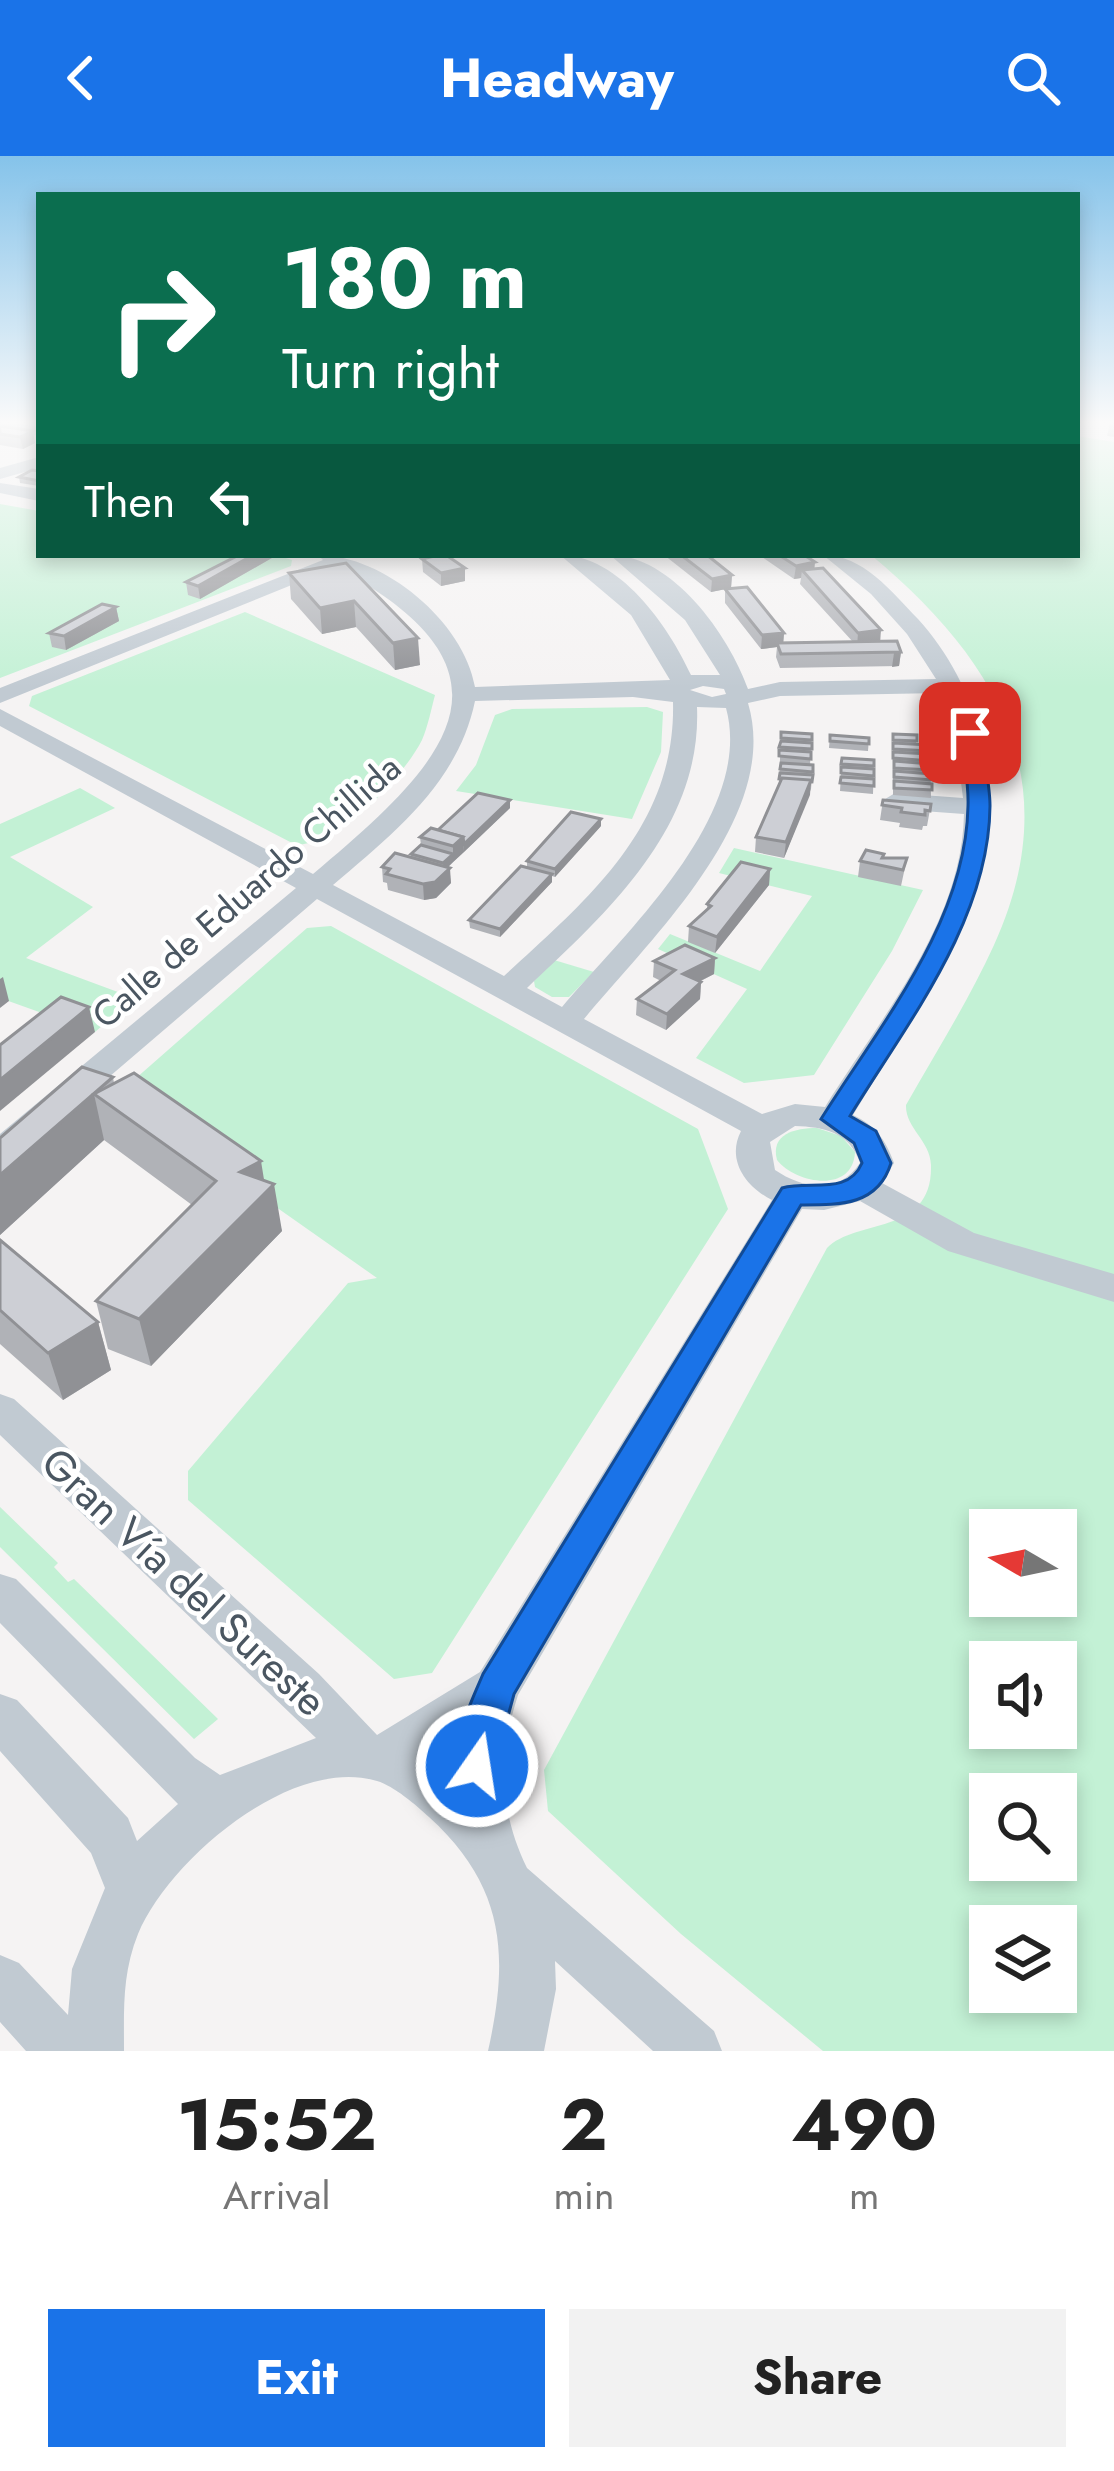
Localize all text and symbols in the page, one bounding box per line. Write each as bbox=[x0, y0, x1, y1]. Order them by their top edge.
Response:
text: Headway bbox=[440, 39, 674, 117]
icon: back bbox=[48, 45, 114, 111]
icon: search bbox=[1000, 45, 1066, 111]
text: 180 m bbox=[282, 218, 527, 340]
icon: right bbox=[84, 240, 240, 396]
text: Turn right bbox=[282, 330, 499, 408]
icon: left bbox=[199, 468, 265, 534]
text: Then bbox=[84, 469, 175, 534]
pin bbox=[919, 682, 1021, 784]
icon: arrive bbox=[937, 700, 1003, 766]
street label: Calle de Eduardo Chillida bbox=[80, 742, 412, 1040]
street label: Gran Vía del Sureste bbox=[28, 1433, 340, 1731]
north arrow bbox=[969, 1509, 1077, 1617]
map controls bbox=[969, 1509, 1077, 2013]
button: sound bbox=[969, 1641, 1077, 1749]
position arrow bbox=[414, 1703, 540, 1829]
button: search bbox=[969, 1773, 1077, 1881]
button: layers bbox=[969, 1905, 1077, 2013]
text: 15:52 bbox=[177, 2073, 377, 2177]
text: 2 bbox=[560, 2073, 608, 2177]
text: 490 bbox=[791, 2073, 937, 2177]
text: Arrival bbox=[223, 2167, 330, 2224]
text: min bbox=[553, 2167, 614, 2224]
text: m bbox=[849, 2167, 879, 2224]
button: Exit bbox=[48, 2309, 545, 2447]
button: Share bbox=[569, 2309, 1066, 2447]

